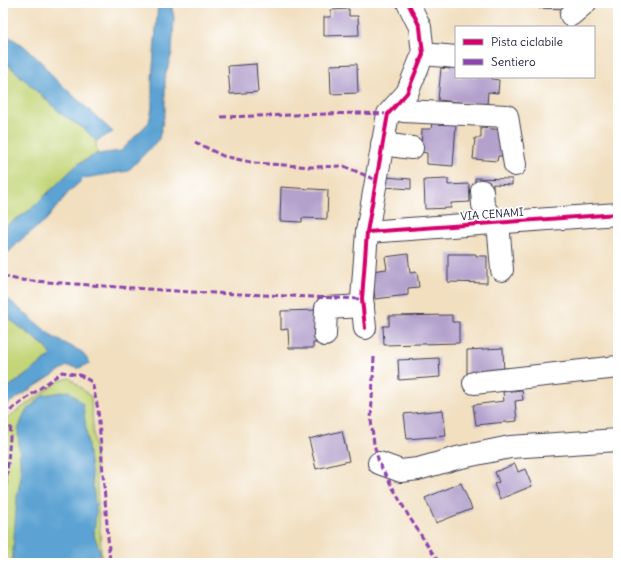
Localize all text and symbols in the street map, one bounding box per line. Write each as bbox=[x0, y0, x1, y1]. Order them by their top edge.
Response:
legend bbox=[455, 26, 595, 78]
text: Pista ciclabile bbox=[491, 34, 563, 49]
text: Sentiero bbox=[491, 54, 536, 69]
street label: VIA CENAMI bbox=[460, 205, 524, 223]

